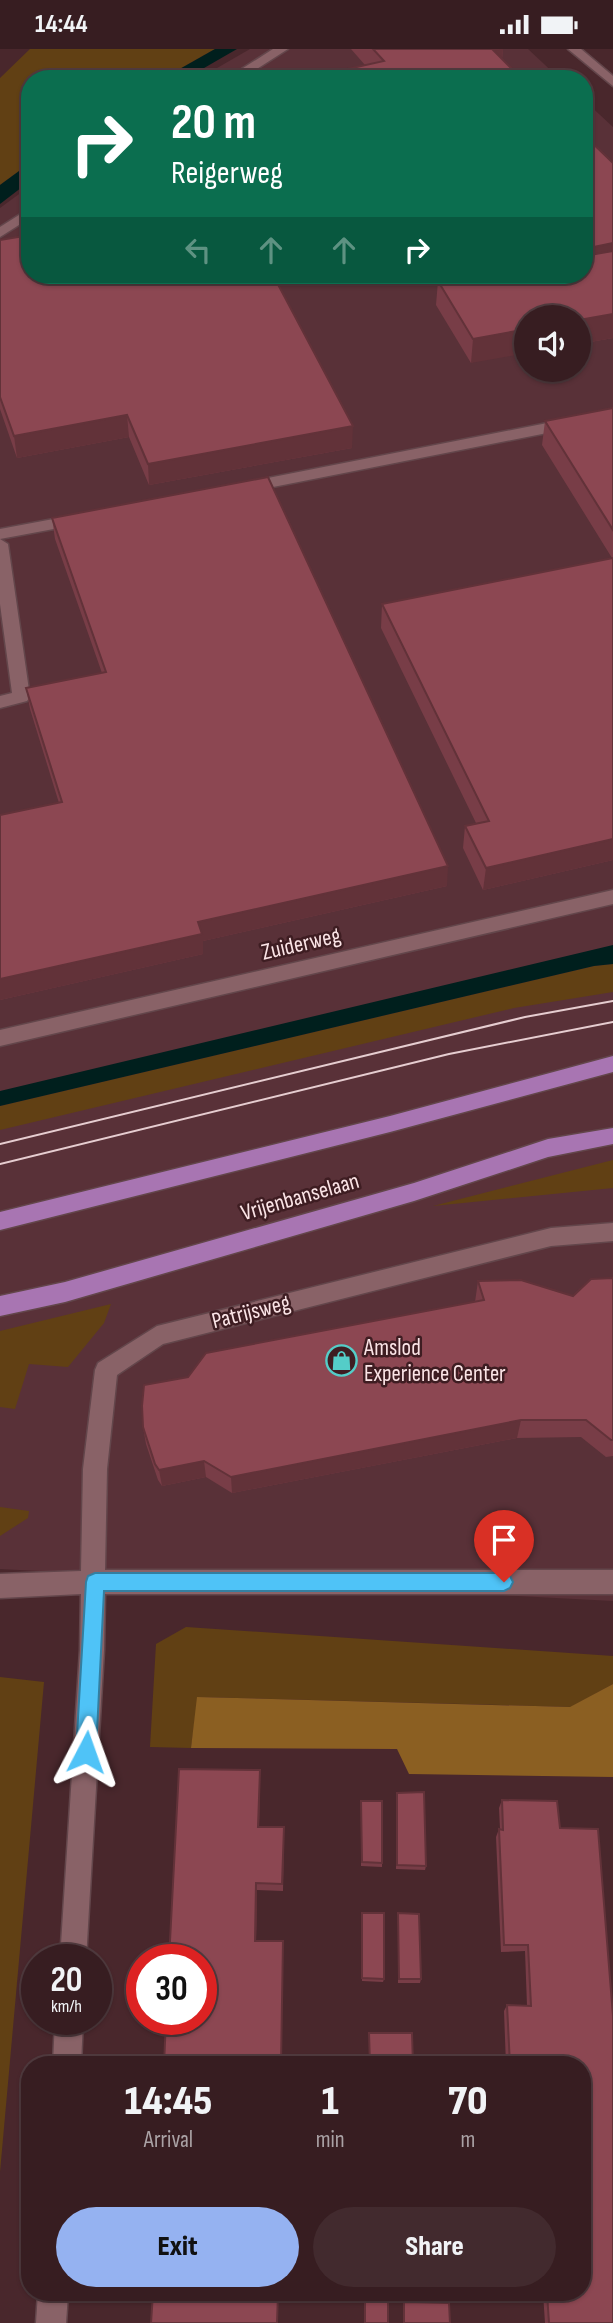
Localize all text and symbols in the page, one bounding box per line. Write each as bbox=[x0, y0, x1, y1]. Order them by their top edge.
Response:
text: 14:44 bbox=[35, 9, 88, 40]
text: 20 m bbox=[171, 94, 256, 153]
icon: right bbox=[56, 98, 147, 189]
text: Reigerweg bbox=[171, 154, 283, 193]
icon: left bbox=[179, 231, 217, 269]
icon: ahead bbox=[252, 231, 290, 269]
icon: ahead bbox=[325, 231, 363, 269]
icon: right bbox=[398, 231, 436, 269]
map controls bbox=[514, 305, 591, 382]
button: sound bbox=[514, 305, 591, 382]
street label: Zuiderweg bbox=[259, 921, 343, 967]
street label: Vrijenbanselaan bbox=[238, 1167, 362, 1227]
street label: Patrijsweg bbox=[209, 1289, 293, 1335]
place label: Amslod Experience Center bbox=[363, 1334, 506, 1388]
shop icon: Amslod Experience Center bbox=[324, 1344, 358, 1378]
pin bbox=[474, 1510, 534, 1582]
icon: arrive bbox=[485, 1521, 523, 1559]
position arrow bbox=[49, 1715, 123, 1789]
speed limit sign: 30 bbox=[126, 1944, 217, 2035]
text: 20 bbox=[51, 1959, 83, 2002]
text: km/h bbox=[51, 1996, 82, 2017]
text: 14:45 bbox=[124, 2076, 212, 2127]
text: 1 bbox=[322, 2076, 339, 2127]
text: 70 bbox=[448, 2076, 488, 2127]
text: Arrival bbox=[144, 2126, 193, 2154]
text: min bbox=[316, 2126, 345, 2154]
text: m bbox=[460, 2126, 475, 2154]
button: Exit bbox=[56, 2207, 299, 2287]
button: Share bbox=[313, 2207, 556, 2287]

